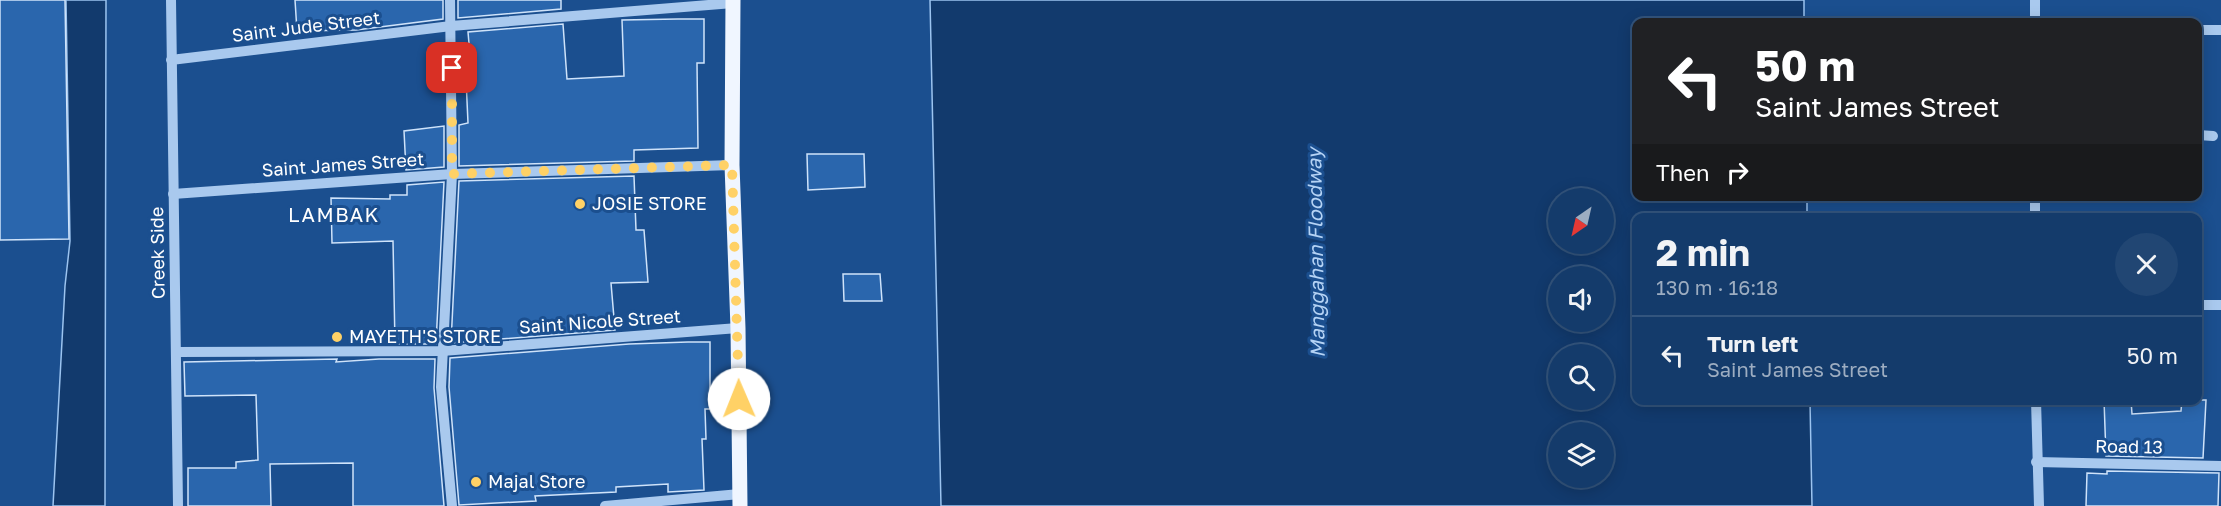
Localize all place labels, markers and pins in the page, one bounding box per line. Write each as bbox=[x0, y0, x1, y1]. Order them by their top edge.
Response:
pin bbox=[426, 42, 477, 93]
place label: JOSIE STORE bbox=[592, 192, 707, 214]
marker: JOSIE STORE bbox=[573, 197, 587, 211]
place label: MAYETH'S STORE bbox=[349, 325, 501, 347]
marker: MAYETH'S STORE bbox=[330, 330, 344, 344]
place label: Majal Store bbox=[488, 470, 585, 492]
marker: Majal Store bbox=[469, 475, 483, 489]

